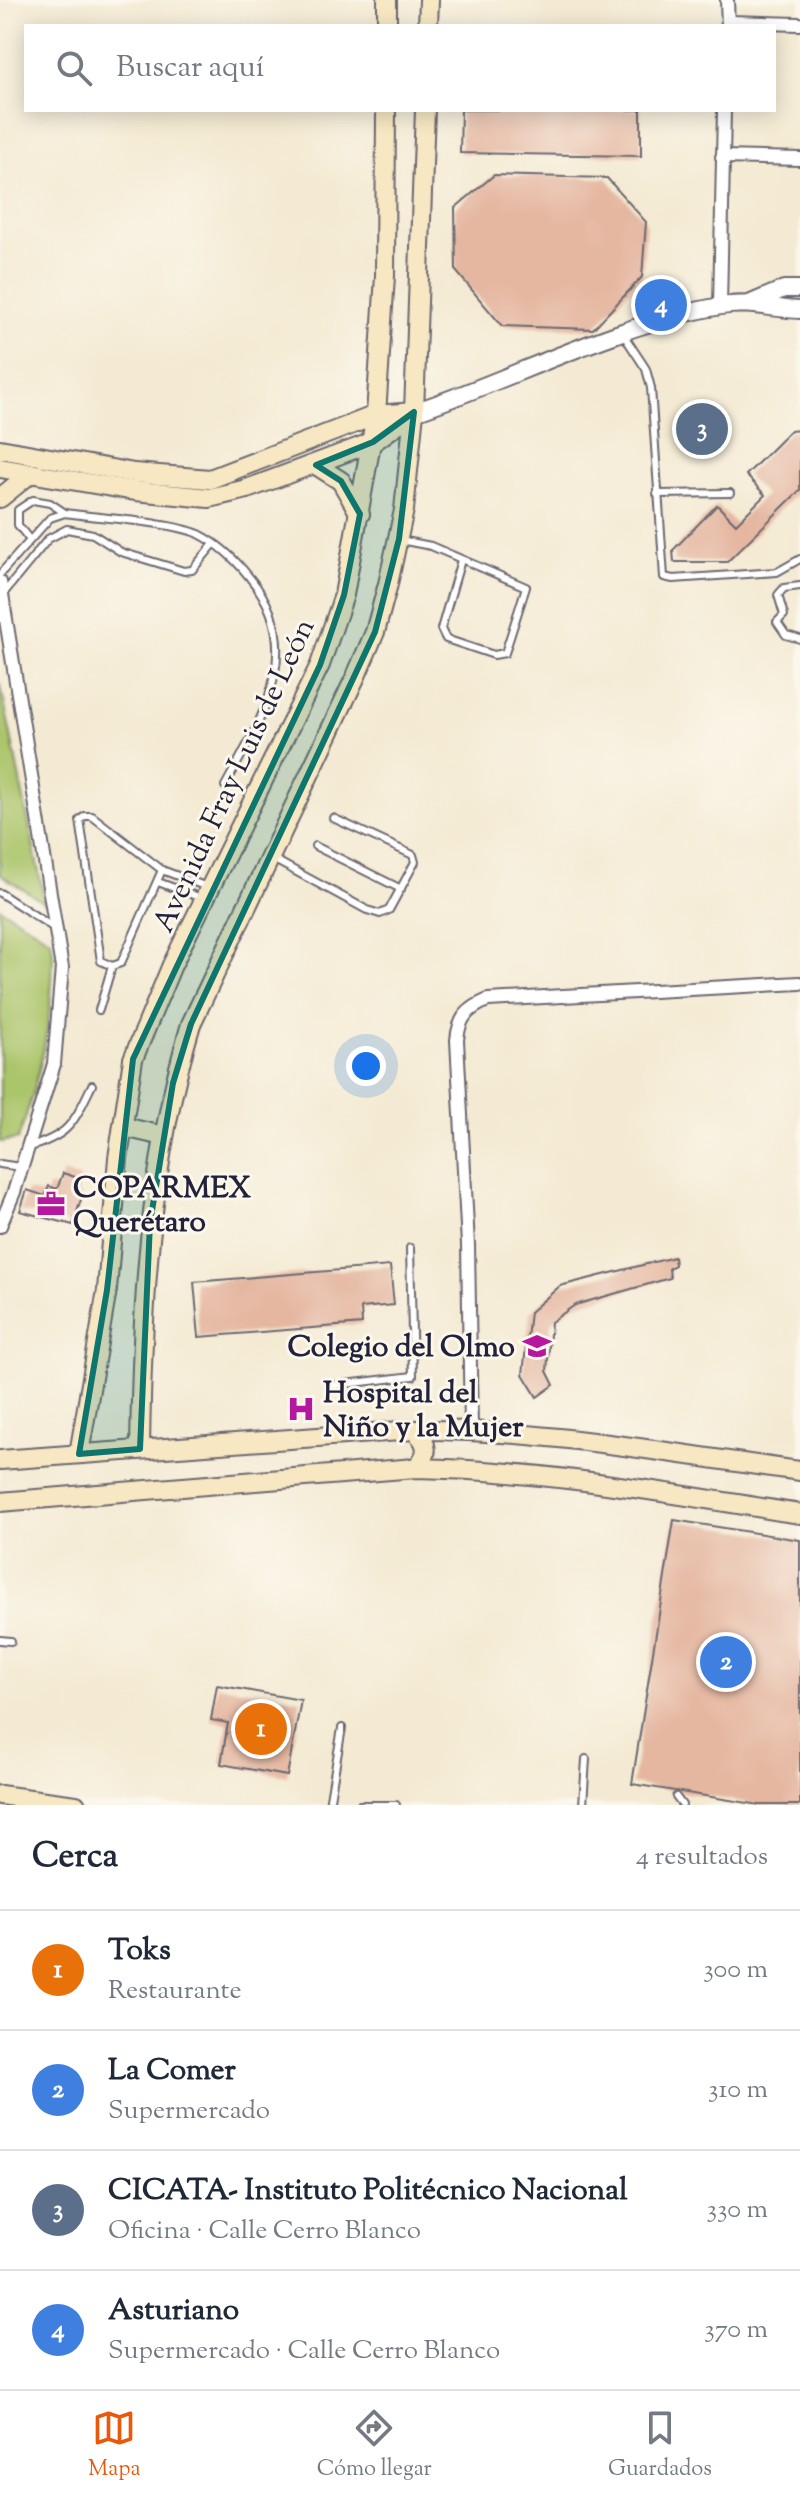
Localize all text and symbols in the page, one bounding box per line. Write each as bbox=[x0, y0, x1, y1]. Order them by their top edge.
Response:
search box bbox=[24, 24, 776, 112]
icon: search bbox=[52, 46, 96, 90]
text: Buscar aquí bbox=[116, 47, 264, 90]
pin: 4 bbox=[635, 275, 687, 335]
pin: 3 bbox=[676, 399, 728, 459]
street label: Avenida Fray Luis de León bbox=[143, 612, 327, 940]
your location bbox=[346, 1046, 386, 1086]
place label: COPARMEX Querétaro bbox=[73, 1168, 252, 1245]
office icon: COPARMEX Querétaro bbox=[36, 1189, 66, 1219]
place label: Colegio del Olmo bbox=[287, 1327, 515, 1370]
school or university icon: Colegio del Olmo bbox=[522, 1331, 552, 1361]
place label: Hospital del Niño y la Mujer bbox=[323, 1373, 524, 1450]
hospital icon: Hospital del Niño y la Mujer bbox=[286, 1394, 316, 1424]
pin: 2 bbox=[700, 1632, 752, 1692]
pin: 1 bbox=[235, 1699, 287, 1759]
text: Cerca bbox=[32, 1833, 118, 1882]
text: 4 resultados bbox=[636, 1839, 768, 1876]
text: Toks bbox=[108, 1930, 171, 1973]
text: 1 bbox=[54, 1952, 62, 1989]
text: 300 m bbox=[703, 1952, 768, 1989]
text: Restaurante bbox=[108, 1973, 242, 2010]
text: La Comer bbox=[108, 2050, 236, 2093]
text: 2 bbox=[52, 2072, 64, 2109]
text: 310 m bbox=[708, 2072, 768, 2109]
text: Supermercado bbox=[108, 2093, 270, 2130]
text: CICATA- Instituto Politécnico Nacional bbox=[108, 2170, 628, 2213]
text: 3 bbox=[53, 2192, 63, 2229]
text: 330 m bbox=[706, 2192, 768, 2229]
text: Oficina · Calle Cerro Blanco bbox=[108, 2213, 421, 2250]
text: Asturiano bbox=[108, 2290, 239, 2333]
text: 4 bbox=[51, 2312, 65, 2349]
text: 370 m bbox=[704, 2312, 768, 2349]
text: Supermercado · Calle Cerro Blanco bbox=[108, 2333, 500, 2370]
tab: Mapa bbox=[88, 2406, 141, 2486]
tab: Cómo llegar bbox=[317, 2406, 432, 2486]
tab: Guardados bbox=[608, 2406, 712, 2486]

